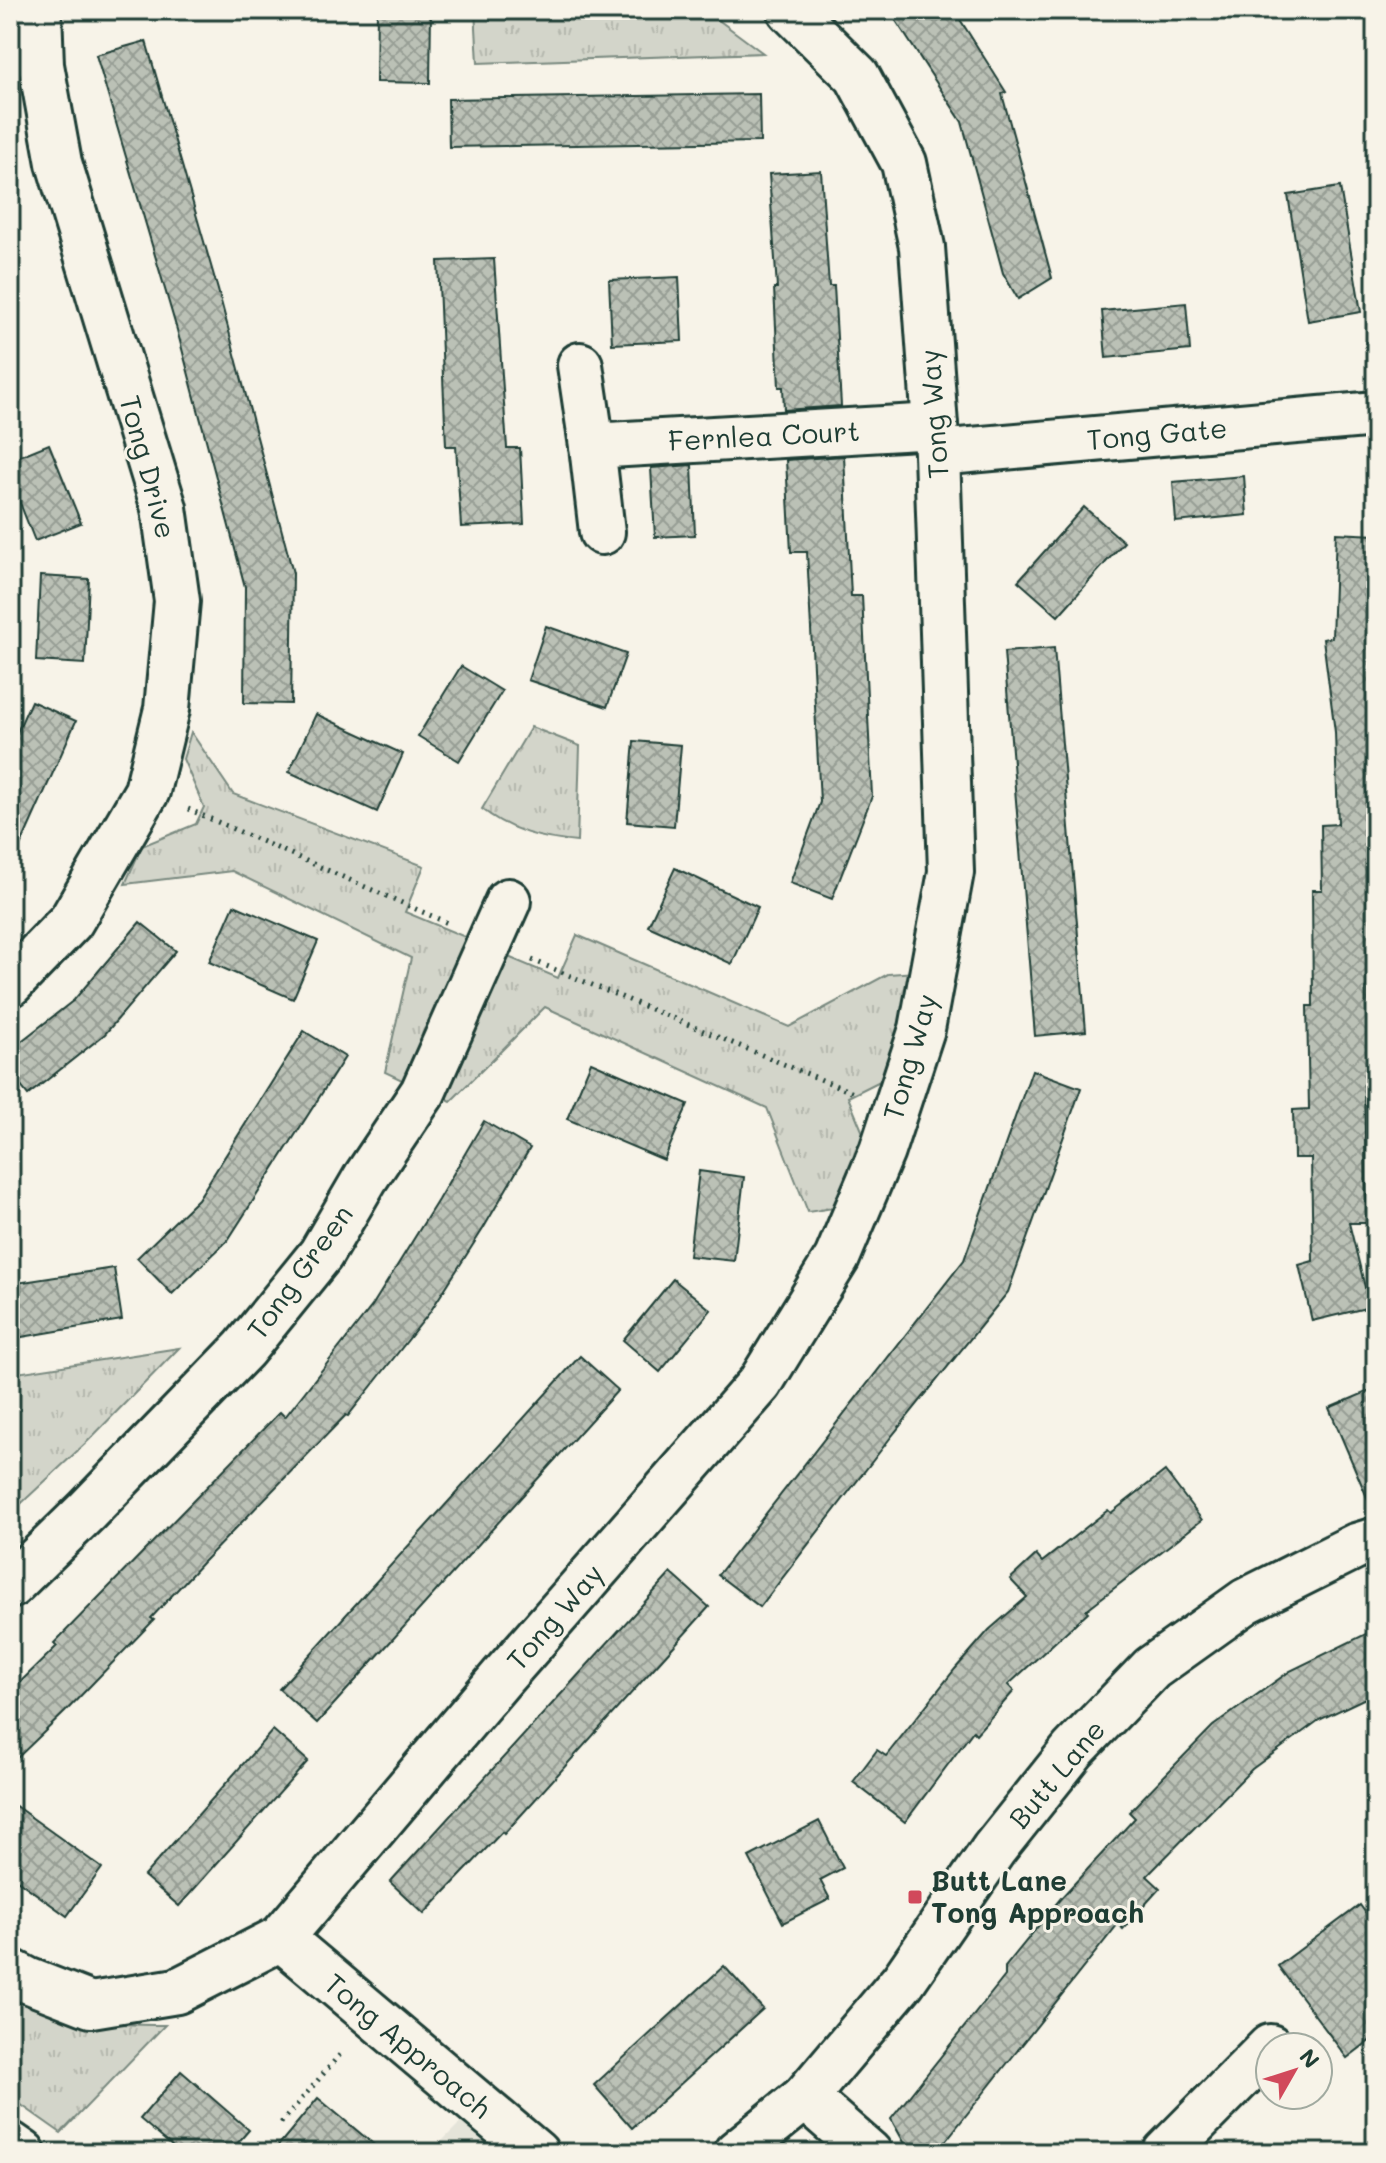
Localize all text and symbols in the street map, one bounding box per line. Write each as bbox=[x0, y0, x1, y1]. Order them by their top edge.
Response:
street label: Tong Way bbox=[911, 348, 955, 480]
street label: Tong Drive bbox=[113, 391, 185, 542]
street label: Tong Gate bbox=[1085, 409, 1229, 457]
street label: Fernlea Court bbox=[667, 412, 861, 458]
street label: Tong Way bbox=[874, 989, 944, 1124]
street label: Tong Green bbox=[238, 1197, 360, 1346]
street label: Tong Way bbox=[498, 1556, 610, 1677]
street label: Butt Lane bbox=[1000, 1711, 1112, 1835]
place label: Butt Lane Tong Approach bbox=[931, 1862, 1144, 1930]
marker: Butt Lane Tong Approach bbox=[906, 1888, 924, 1906]
street label: Tong Approach bbox=[318, 1965, 500, 2126]
north arrow bbox=[1254, 2031, 1334, 2111]
text: N bbox=[1293, 2042, 1326, 2074]

